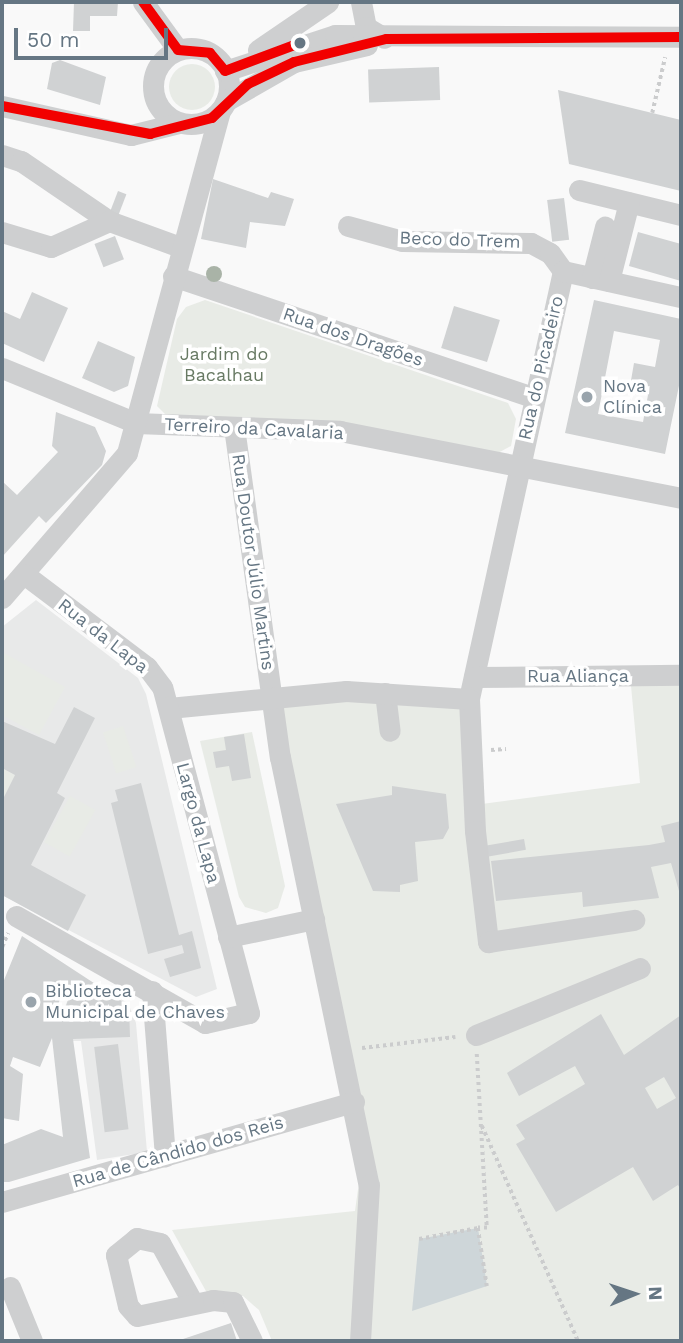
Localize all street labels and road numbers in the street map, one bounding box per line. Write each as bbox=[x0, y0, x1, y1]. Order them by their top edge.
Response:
street label: Beco do Trem bbox=[399, 227, 521, 253]
street label: Rua do Picadeiro bbox=[514, 294, 568, 442]
street label: Rua dos Dragões bbox=[280, 303, 426, 371]
street label: Terreiro da Cavalaria bbox=[164, 414, 344, 444]
street label: Rua Doutor Júlio Martins bbox=[227, 452, 279, 672]
street label: Rua da Lapa bbox=[53, 594, 153, 678]
street label: Rua Aliança bbox=[527, 665, 629, 687]
street label: Largo da Lapa bbox=[171, 760, 225, 886]
street label: Rua de Cândido dos Reis bbox=[70, 1111, 286, 1193]

